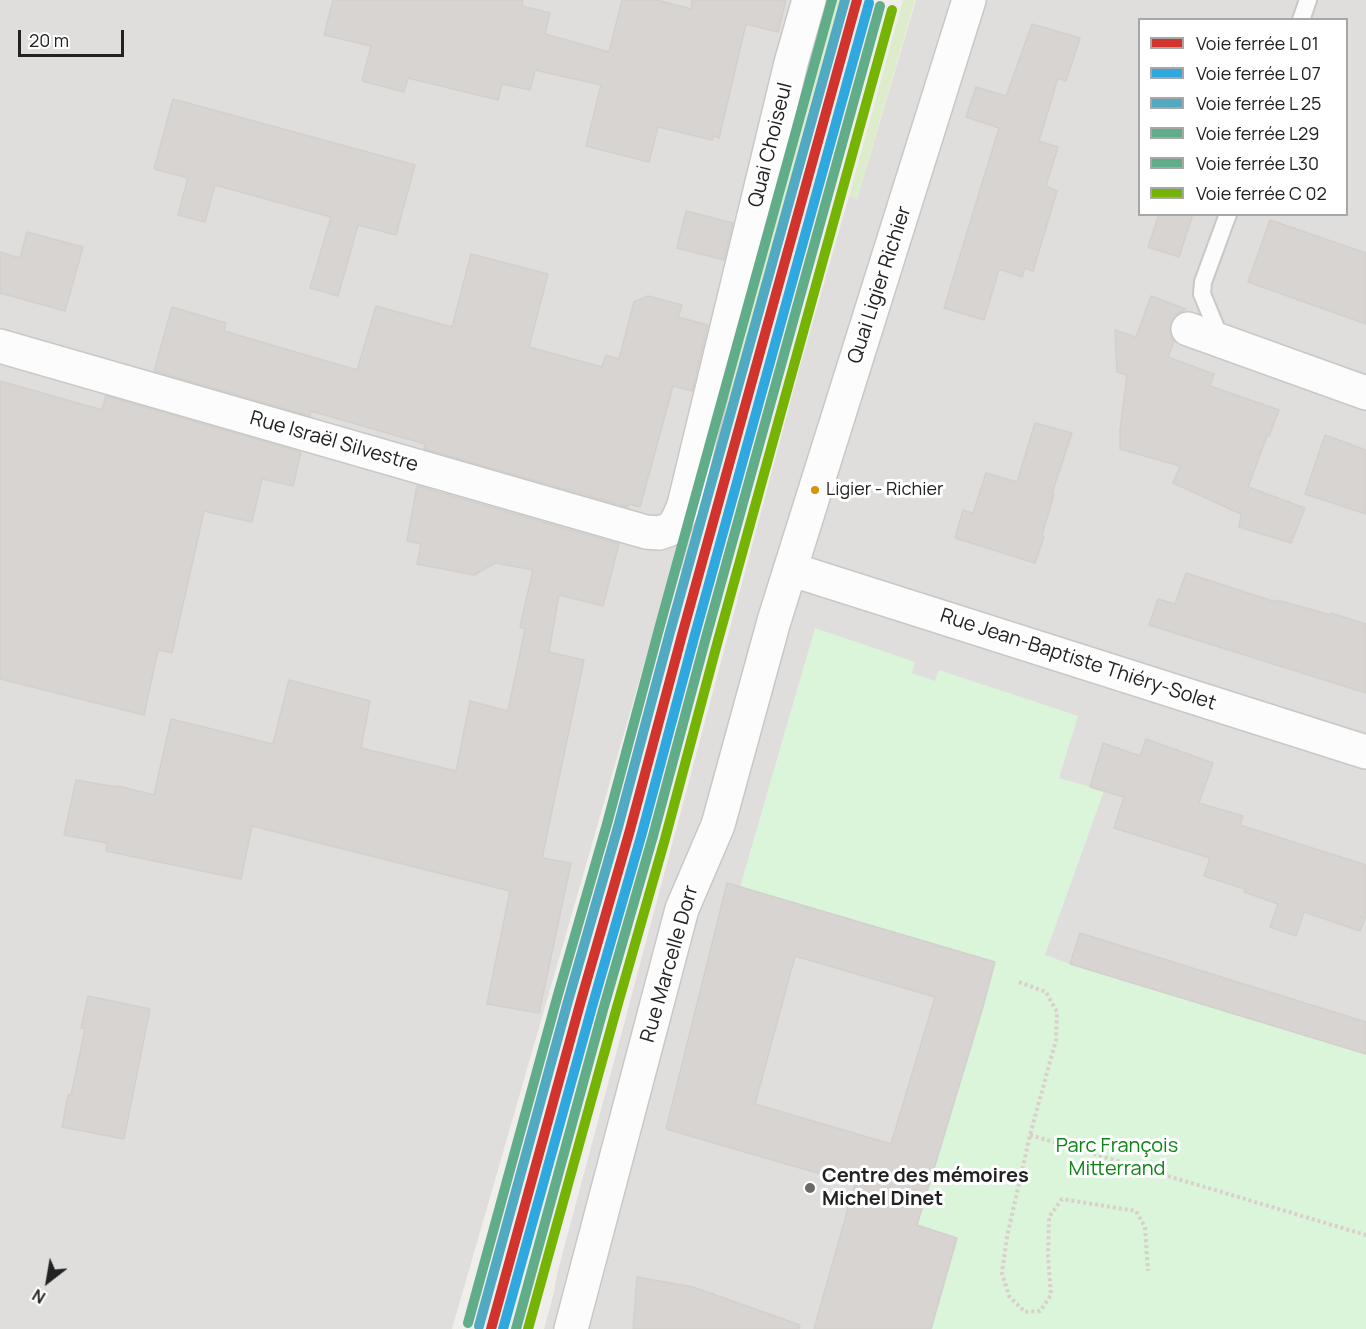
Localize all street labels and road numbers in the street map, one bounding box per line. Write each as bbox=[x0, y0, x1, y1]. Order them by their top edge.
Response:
street label: Quai Choiseul bbox=[744, 80, 798, 210]
street label: Quai Ligier Richier bbox=[843, 203, 917, 367]
street label: Rue Israël Silvestre bbox=[247, 406, 421, 478]
street label: Rue Jean-Baptiste Thiéry-Solet bbox=[937, 604, 1219, 716]
street label: Rue Marcelle Dorr bbox=[636, 883, 704, 1045]

